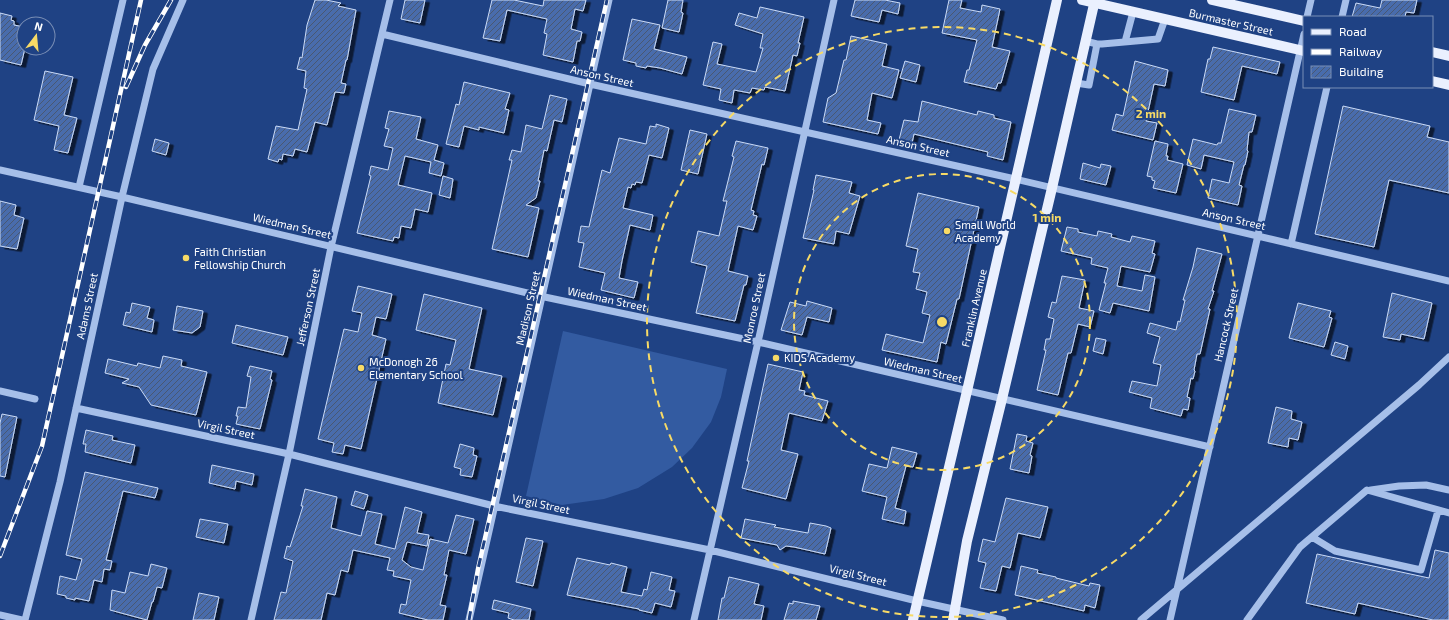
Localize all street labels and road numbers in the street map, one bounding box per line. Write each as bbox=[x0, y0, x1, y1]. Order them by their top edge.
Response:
street label: Burmaster Street bbox=[1188, 5, 1275, 38]
street label: Anson Street bbox=[569, 62, 635, 89]
street label: Anson Street bbox=[885, 132, 951, 159]
street label: Anson Street bbox=[1201, 205, 1267, 232]
street label: Wiedman Street bbox=[251, 210, 333, 241]
street label: Jefferson Street bbox=[293, 267, 322, 347]
street label: Franklin Avenue bbox=[958, 268, 989, 348]
street label: Madison Street bbox=[513, 269, 542, 346]
street label: Monroe Street bbox=[740, 271, 767, 344]
street label: Adams Street bbox=[73, 272, 100, 340]
street label: Wiedman Street bbox=[566, 284, 648, 313]
street label: Hancock Street bbox=[1211, 287, 1240, 363]
street label: Wiedman Street bbox=[882, 354, 964, 385]
street label: Virgil Street bbox=[196, 416, 256, 441]
street label: Virgil Street bbox=[511, 491, 571, 516]
street label: Virgil Street bbox=[828, 561, 888, 588]

